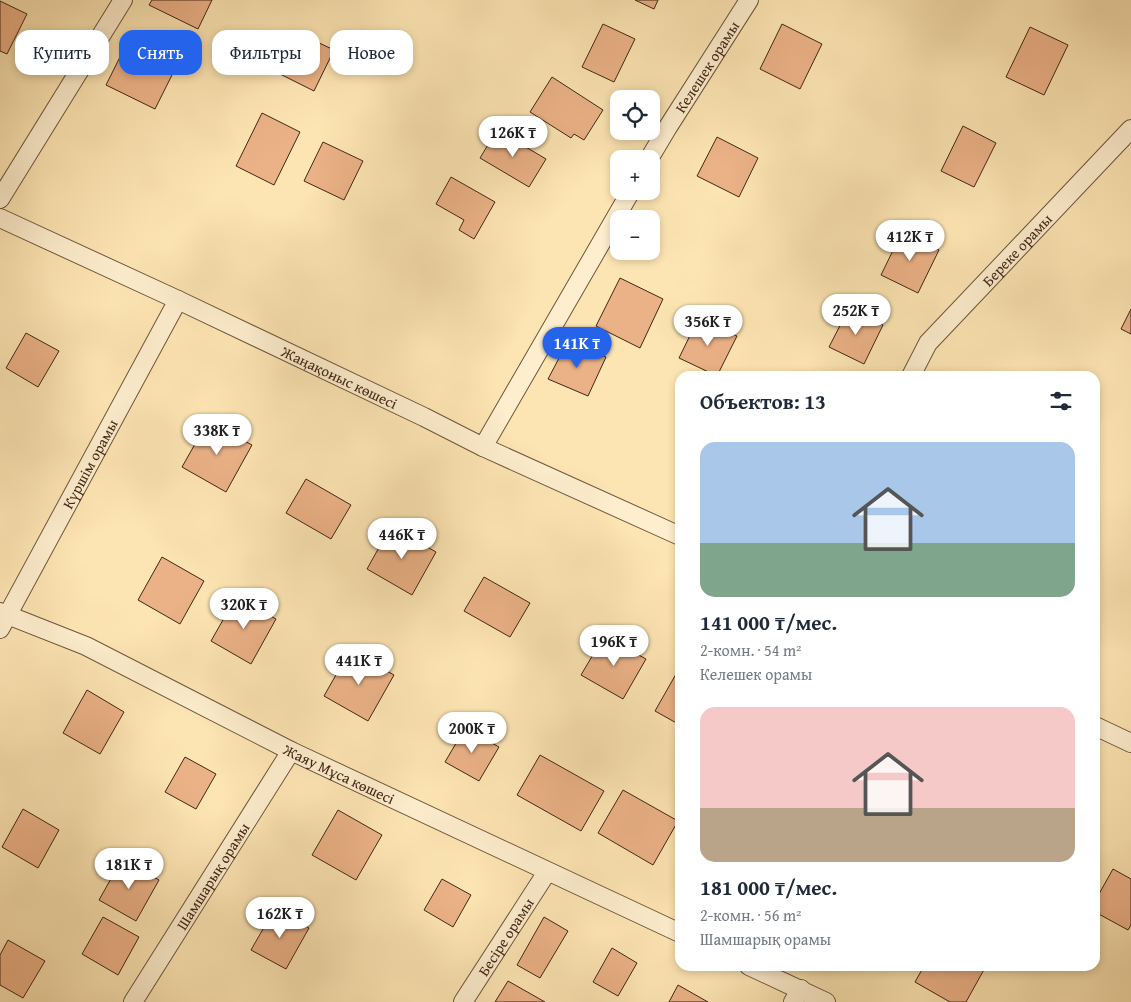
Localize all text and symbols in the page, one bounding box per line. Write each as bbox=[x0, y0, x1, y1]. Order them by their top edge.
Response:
street label: Келешек орамы bbox=[669, 16, 744, 117]
chip: Купить bbox=[15, 30, 109, 75]
chip: Снять bbox=[119, 30, 202, 75]
chip: Фильтры bbox=[212, 30, 320, 75]
chip: Новое bbox=[330, 30, 413, 75]
map controls bbox=[610, 90, 660, 260]
button: locate bbox=[610, 90, 660, 140]
pin: 126K ₸ bbox=[472, 116, 554, 158]
text: 126K ₸ bbox=[490, 120, 536, 144]
button: + bbox=[610, 150, 660, 200]
street label: Береке орамы bbox=[977, 208, 1057, 290]
button: − bbox=[610, 210, 660, 260]
pin: 412K ₸ bbox=[869, 220, 951, 262]
text: 412K ₸ bbox=[887, 224, 933, 248]
pin: 252K ₸ bbox=[815, 294, 897, 336]
text: 252K ₸ bbox=[833, 298, 879, 322]
pin: 356K ₸ bbox=[667, 304, 749, 347]
text: 356K ₸ bbox=[685, 309, 731, 333]
pin: 141K ₸ bbox=[536, 326, 618, 369]
text: 141K ₸ bbox=[554, 331, 600, 355]
street label: Жаңақоныс көшесі bbox=[277, 340, 401, 413]
text: Объектов: 13 bbox=[700, 386, 826, 417]
icon: filters bbox=[1047, 387, 1075, 415]
pin: 338K ₸ bbox=[176, 414, 258, 456]
street label: Күршім орамы bbox=[57, 415, 122, 512]
text: 338K ₸ bbox=[194, 418, 240, 442]
icon: home bbox=[843, 474, 933, 564]
pin: 446K ₸ bbox=[361, 518, 443, 560]
text: 446K ₸ bbox=[379, 522, 425, 546]
pin: 320K ₸ bbox=[203, 588, 285, 630]
text: 320K ₸ bbox=[221, 592, 267, 616]
text: 141 000 ₸/мес. bbox=[700, 607, 837, 638]
pin: 196K ₸ bbox=[573, 624, 655, 667]
text: 196K ₸ bbox=[591, 629, 637, 653]
text: 2-комн. · 54 m² bbox=[700, 638, 801, 662]
pin: 441K ₸ bbox=[318, 644, 400, 686]
text: 441K ₸ bbox=[336, 648, 382, 672]
text: Келешек орамы bbox=[700, 662, 812, 686]
pin: 200K ₸ bbox=[431, 712, 513, 754]
text: 200K ₸ bbox=[449, 716, 495, 740]
street label: Жаяу Мұса көшесі bbox=[279, 738, 398, 809]
icon: home bbox=[843, 739, 933, 829]
street label: Шамшарық орамы bbox=[171, 818, 254, 934]
pin: 181K ₸ bbox=[88, 848, 170, 890]
text: 181K ₸ bbox=[106, 852, 152, 876]
text: 181 000 ₸/мес. bbox=[700, 872, 837, 903]
street label: Бесіре орамы bbox=[472, 893, 539, 980]
pin: 162K ₸ bbox=[239, 896, 321, 939]
text: 162K ₸ bbox=[257, 901, 303, 925]
text: 2-комн. · 56 m² bbox=[700, 903, 801, 927]
text: Шамшарық орамы bbox=[700, 927, 831, 951]

